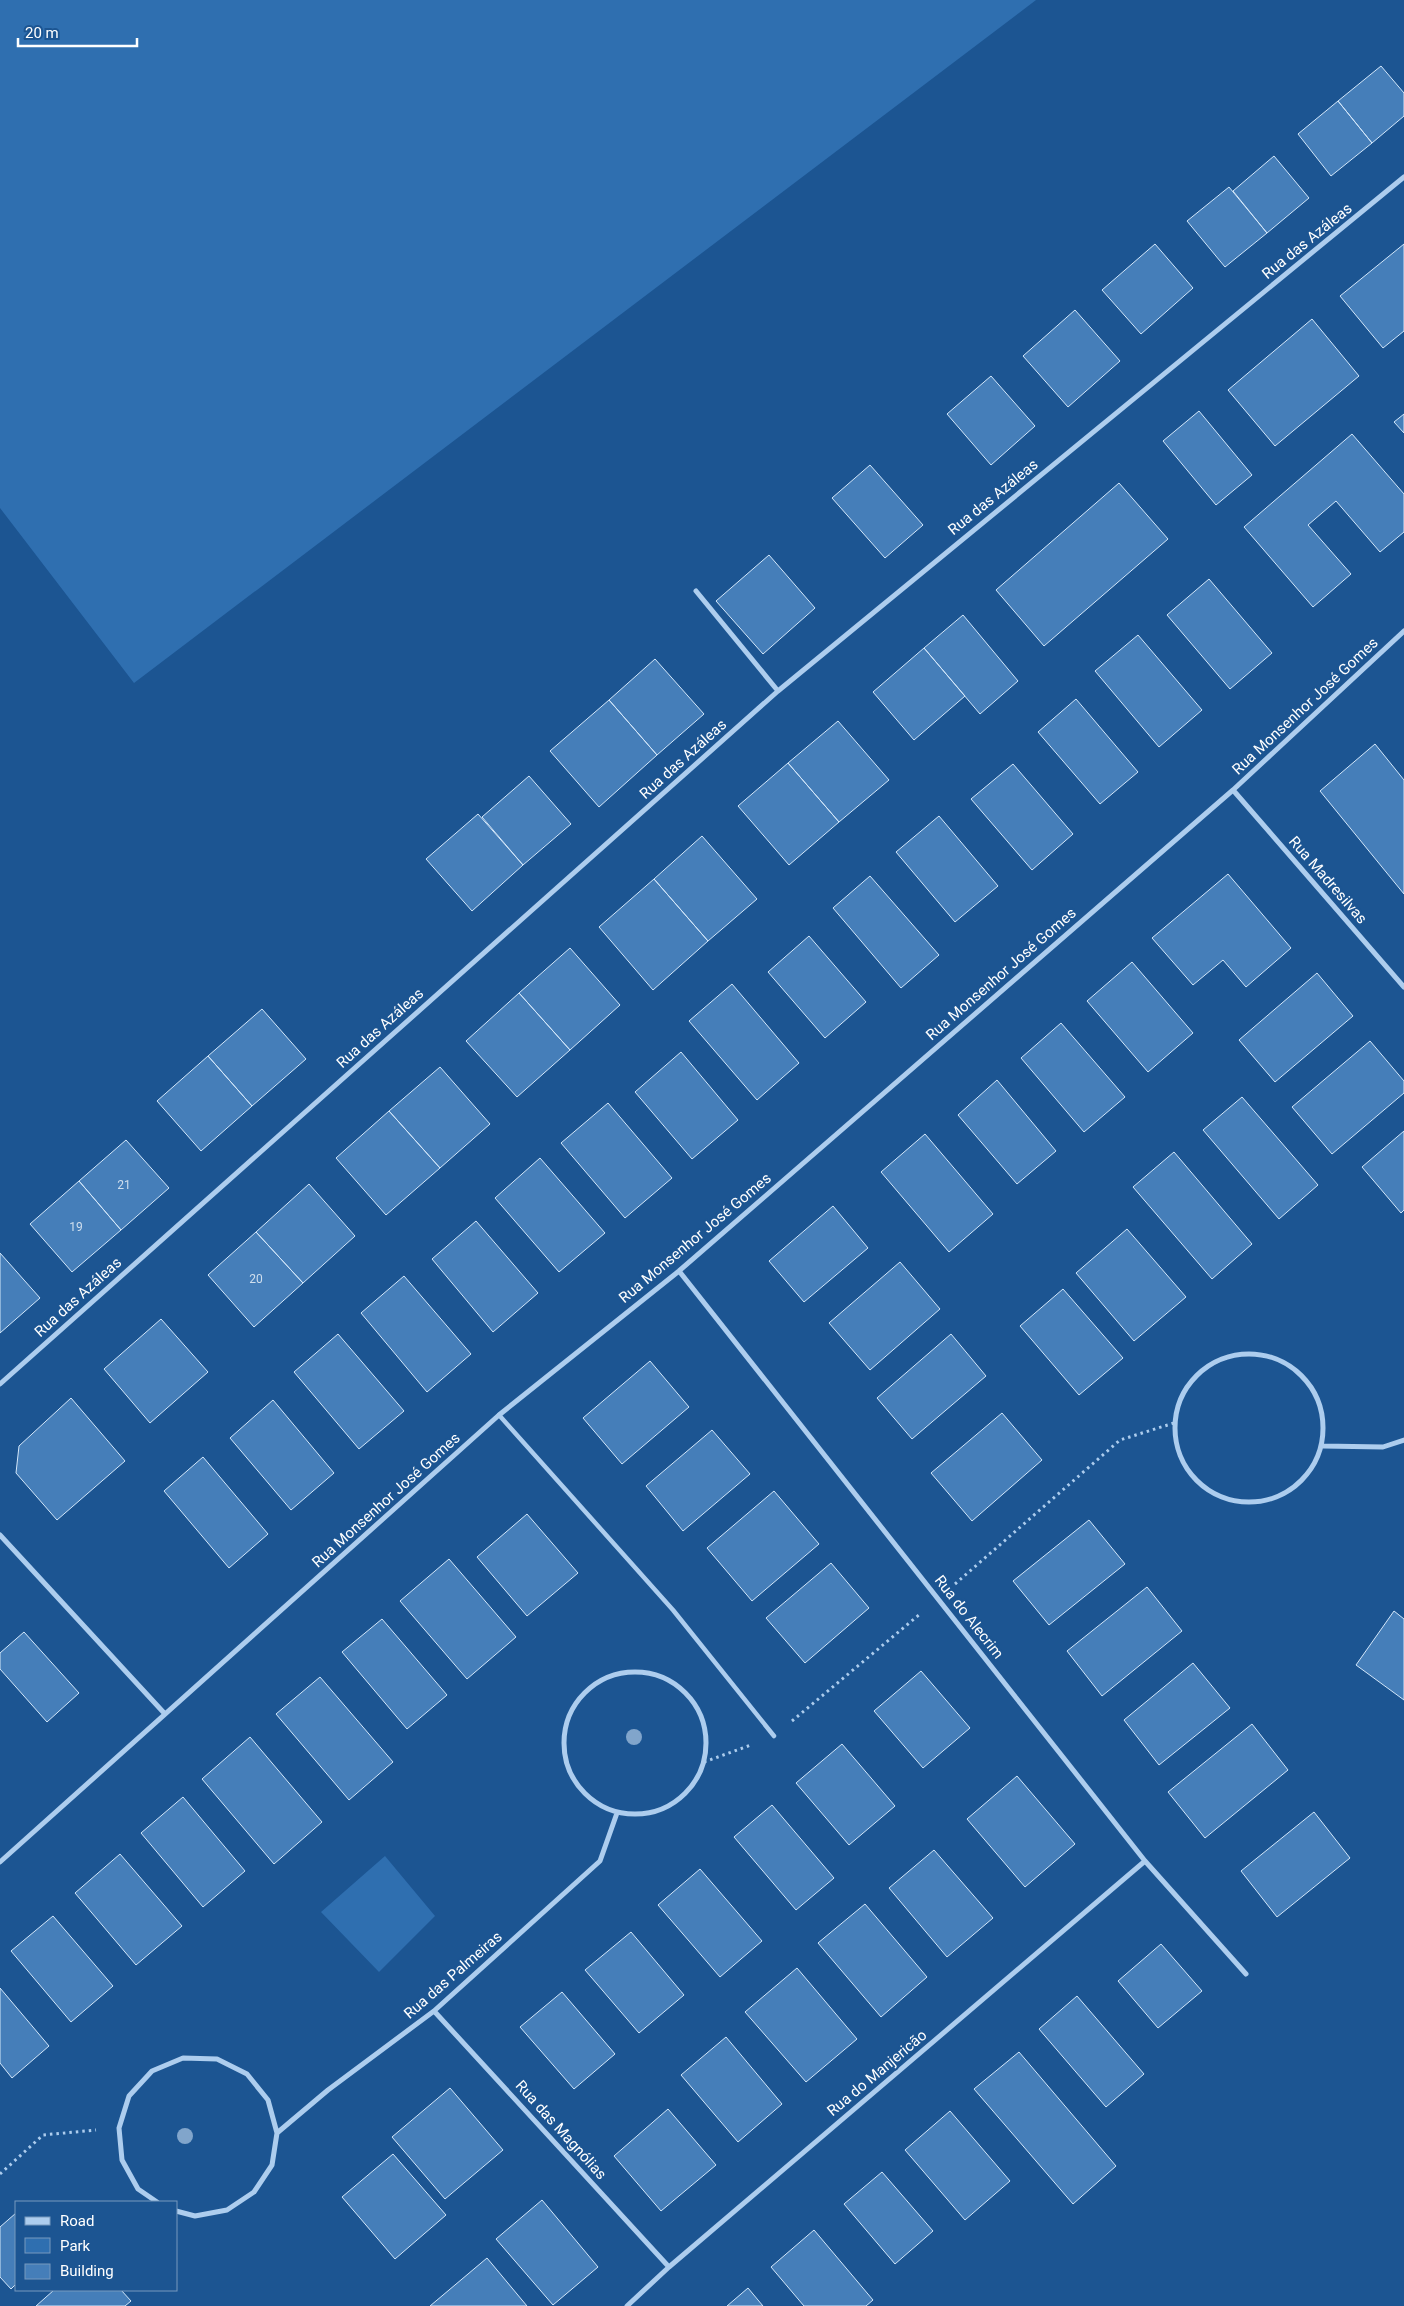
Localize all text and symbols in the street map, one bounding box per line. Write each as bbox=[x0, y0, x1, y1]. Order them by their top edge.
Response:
scale bar bbox=[18, 15, 136, 47]
text: 20 m bbox=[25, 24, 59, 42]
street label: Rua das Azáleas bbox=[1258, 199, 1356, 283]
street label: Rua das Azáleas bbox=[944, 455, 1042, 539]
street label: Rua Monsenhor José Gomes bbox=[1228, 634, 1382, 778]
street label: Rua das Azáleas bbox=[636, 715, 730, 803]
street label: Rua Madresilvas bbox=[1285, 833, 1371, 927]
street label: Rua Monsenhor José Gomes bbox=[922, 904, 1080, 1044]
street label: Rua das Azáleas bbox=[333, 984, 427, 1072]
street label: Rua Monsenhor José Gomes bbox=[615, 1169, 775, 1307]
house number: 21 bbox=[117, 1178, 131, 1192]
house number: 19 bbox=[69, 1220, 83, 1234]
street label: Rua das Azáleas bbox=[31, 1253, 125, 1341]
house number: 20 bbox=[249, 1272, 263, 1286]
street label: Rua Monsenhor José Gomes bbox=[308, 1429, 464, 1571]
street label: Rua do Alecrim bbox=[931, 1572, 1007, 1662]
street label: Rua das Palmeiras bbox=[400, 1927, 506, 2023]
street label: Rua do Manjericão bbox=[824, 2026, 930, 2120]
street label: Rua das Magnólias bbox=[512, 2077, 610, 2183]
legend bbox=[15, 2201, 178, 2291]
text: Road bbox=[60, 2212, 94, 2230]
text: Park bbox=[60, 2237, 91, 2255]
text: Building bbox=[60, 2262, 114, 2280]

